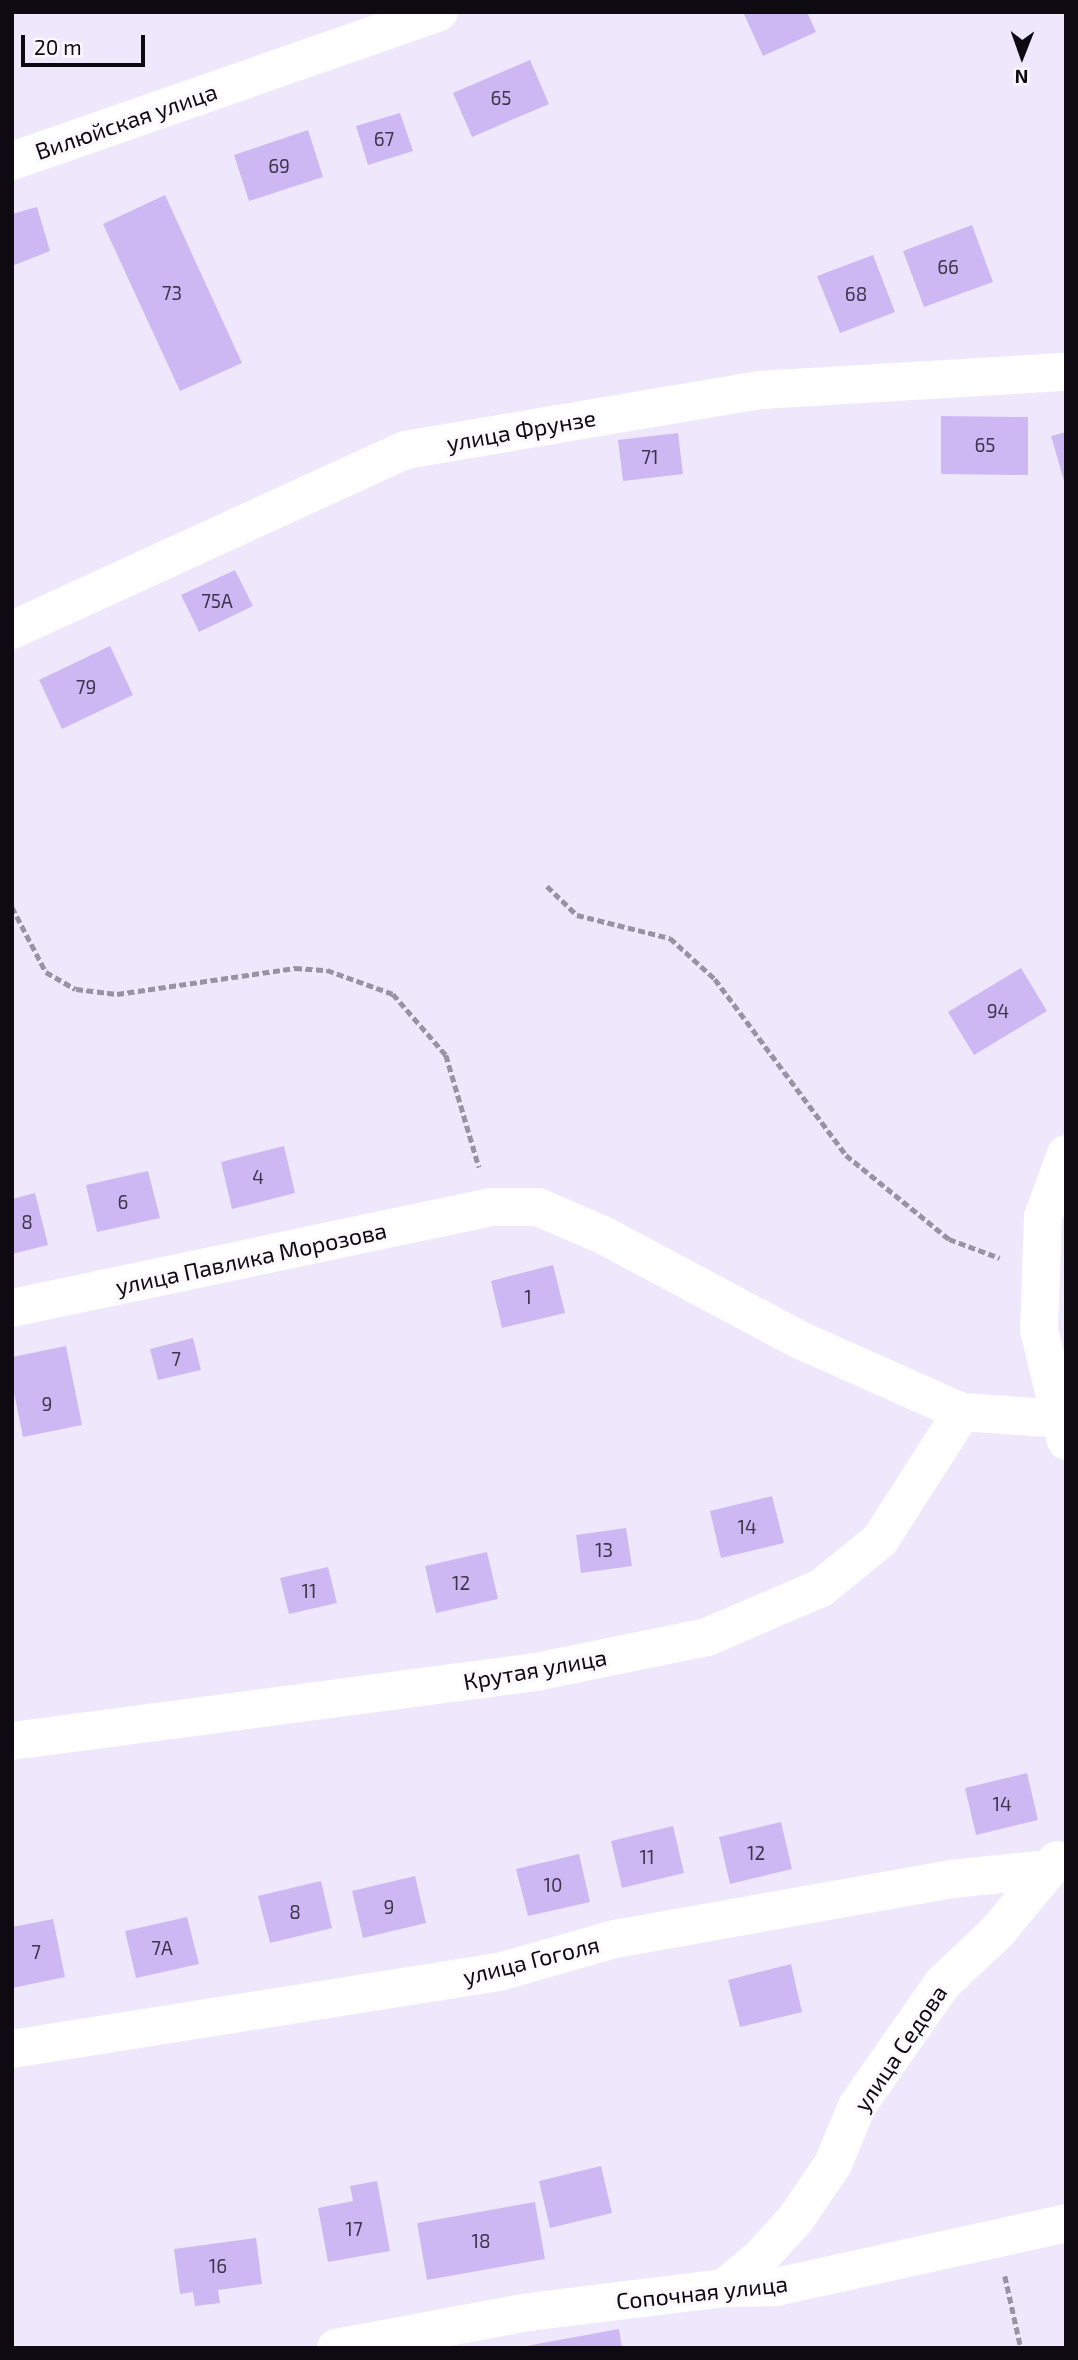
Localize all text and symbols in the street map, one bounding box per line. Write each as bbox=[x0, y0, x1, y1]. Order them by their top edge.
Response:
scale bar bbox=[24, 21, 149, 65]
north arrow bbox=[987, 21, 1057, 91]
text: 20 m bbox=[34, 34, 82, 59]
text: N bbox=[1015, 66, 1029, 89]
street label: Вилюйская улица bbox=[31, 77, 221, 165]
house number: 65 bbox=[490, 87, 512, 109]
house number: 67 bbox=[374, 128, 394, 150]
house number: 69 bbox=[268, 155, 290, 177]
house number: 66 bbox=[937, 256, 959, 278]
house number: 73 bbox=[162, 282, 182, 304]
house number: 68 bbox=[845, 283, 867, 305]
street label: улица Фрунзе bbox=[444, 403, 598, 457]
house number: 65 bbox=[974, 434, 996, 456]
house number: 71 bbox=[641, 446, 659, 468]
house number: 75А bbox=[201, 590, 233, 612]
house number: 79 bbox=[76, 676, 96, 698]
house number: 94 bbox=[987, 1000, 1009, 1022]
house number: 4 bbox=[252, 1166, 264, 1188]
house number: 6 bbox=[118, 1191, 128, 1213]
house number: 8 bbox=[21, 1211, 33, 1233]
street label: улица Павлика Морозова bbox=[113, 1216, 389, 1300]
house number: 1 bbox=[524, 1286, 532, 1308]
house number: 7 bbox=[171, 1348, 181, 1370]
house number: 9 bbox=[42, 1393, 52, 1415]
house number: 14 bbox=[737, 1516, 757, 1538]
house number: 13 bbox=[595, 1539, 613, 1561]
house number: 12 bbox=[452, 1572, 470, 1594]
house number: 11 bbox=[301, 1580, 317, 1602]
street label: Крутая улица bbox=[461, 1643, 609, 1695]
house number: 14 bbox=[992, 1793, 1012, 1815]
house number: 12 bbox=[747, 1842, 765, 1864]
house number: 11 bbox=[639, 1846, 655, 1868]
house number: 10 bbox=[543, 1874, 563, 1896]
house number: 9 bbox=[384, 1896, 394, 1918]
house number: 8 bbox=[289, 1901, 301, 1923]
street label: улица Гоголя bbox=[460, 1930, 602, 1990]
house number: 7А bbox=[151, 1937, 173, 1959]
house number: 7 bbox=[31, 1941, 41, 1963]
street label: улица Седова bbox=[848, 1980, 952, 2116]
house number: 17 bbox=[345, 2218, 363, 2240]
house number: 18 bbox=[471, 2230, 491, 2252]
house number: 16 bbox=[209, 2255, 227, 2277]
street label: Сопочная улица bbox=[615, 2269, 789, 2315]

